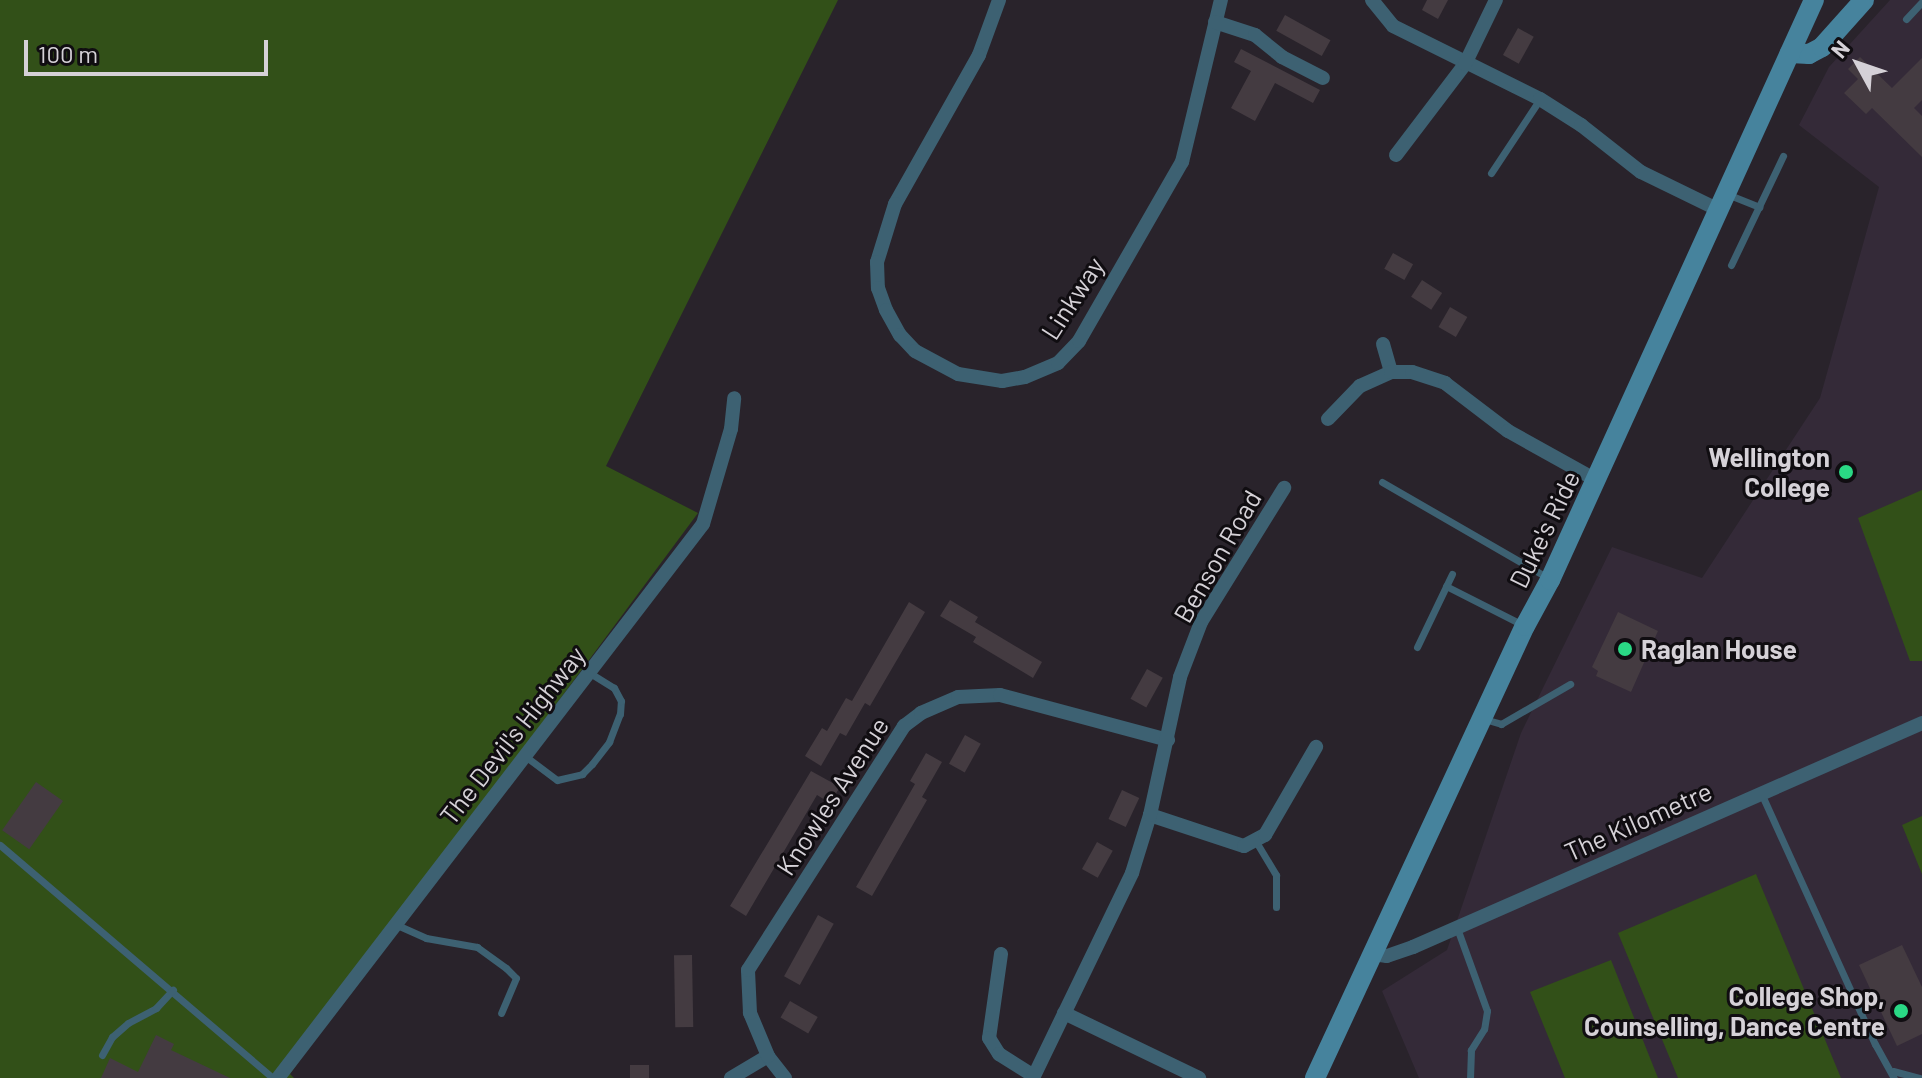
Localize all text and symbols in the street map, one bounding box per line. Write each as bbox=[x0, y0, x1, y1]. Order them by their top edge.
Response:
scale bar bbox=[28, 24, 272, 74]
north arrow bbox=[1818, 24, 1898, 104]
text: N bbox=[1825, 35, 1854, 63]
text: 100 m bbox=[38, 39, 98, 68]
street label: Linkway bbox=[1034, 251, 1110, 345]
place label: Wellington College bbox=[1708, 441, 1830, 502]
marker: Wellington College bbox=[1837, 463, 1855, 481]
street label: Duke's Ride bbox=[1502, 465, 1586, 593]
street label: Benson Road bbox=[1167, 484, 1267, 628]
place label: Raglan House bbox=[1641, 633, 1797, 665]
street label: The Devil's Highway bbox=[433, 640, 591, 830]
marker: Raglan House bbox=[1616, 640, 1634, 658]
street label: Knowles Avenue bbox=[769, 711, 895, 881]
street label: The Kilometre bbox=[1559, 775, 1717, 867]
place label: College Shop, Counselling, Dance Centre bbox=[1584, 980, 1885, 1042]
marker: College Shop, Counselling, Dance Centre bbox=[1892, 1002, 1910, 1020]

